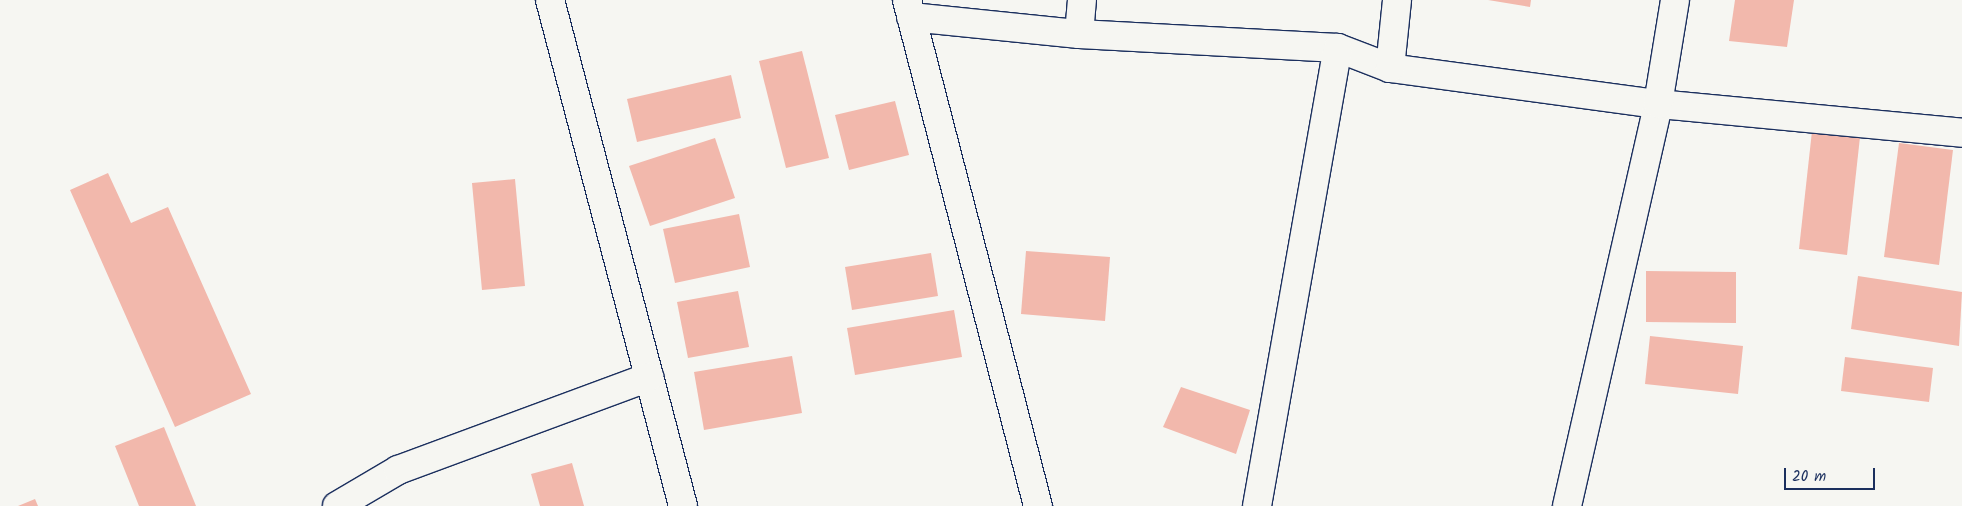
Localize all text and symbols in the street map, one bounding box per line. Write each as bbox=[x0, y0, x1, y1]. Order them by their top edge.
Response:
scale bar bbox=[1787, 458, 1878, 490]
text: 20 m bbox=[1792, 465, 1826, 489]

